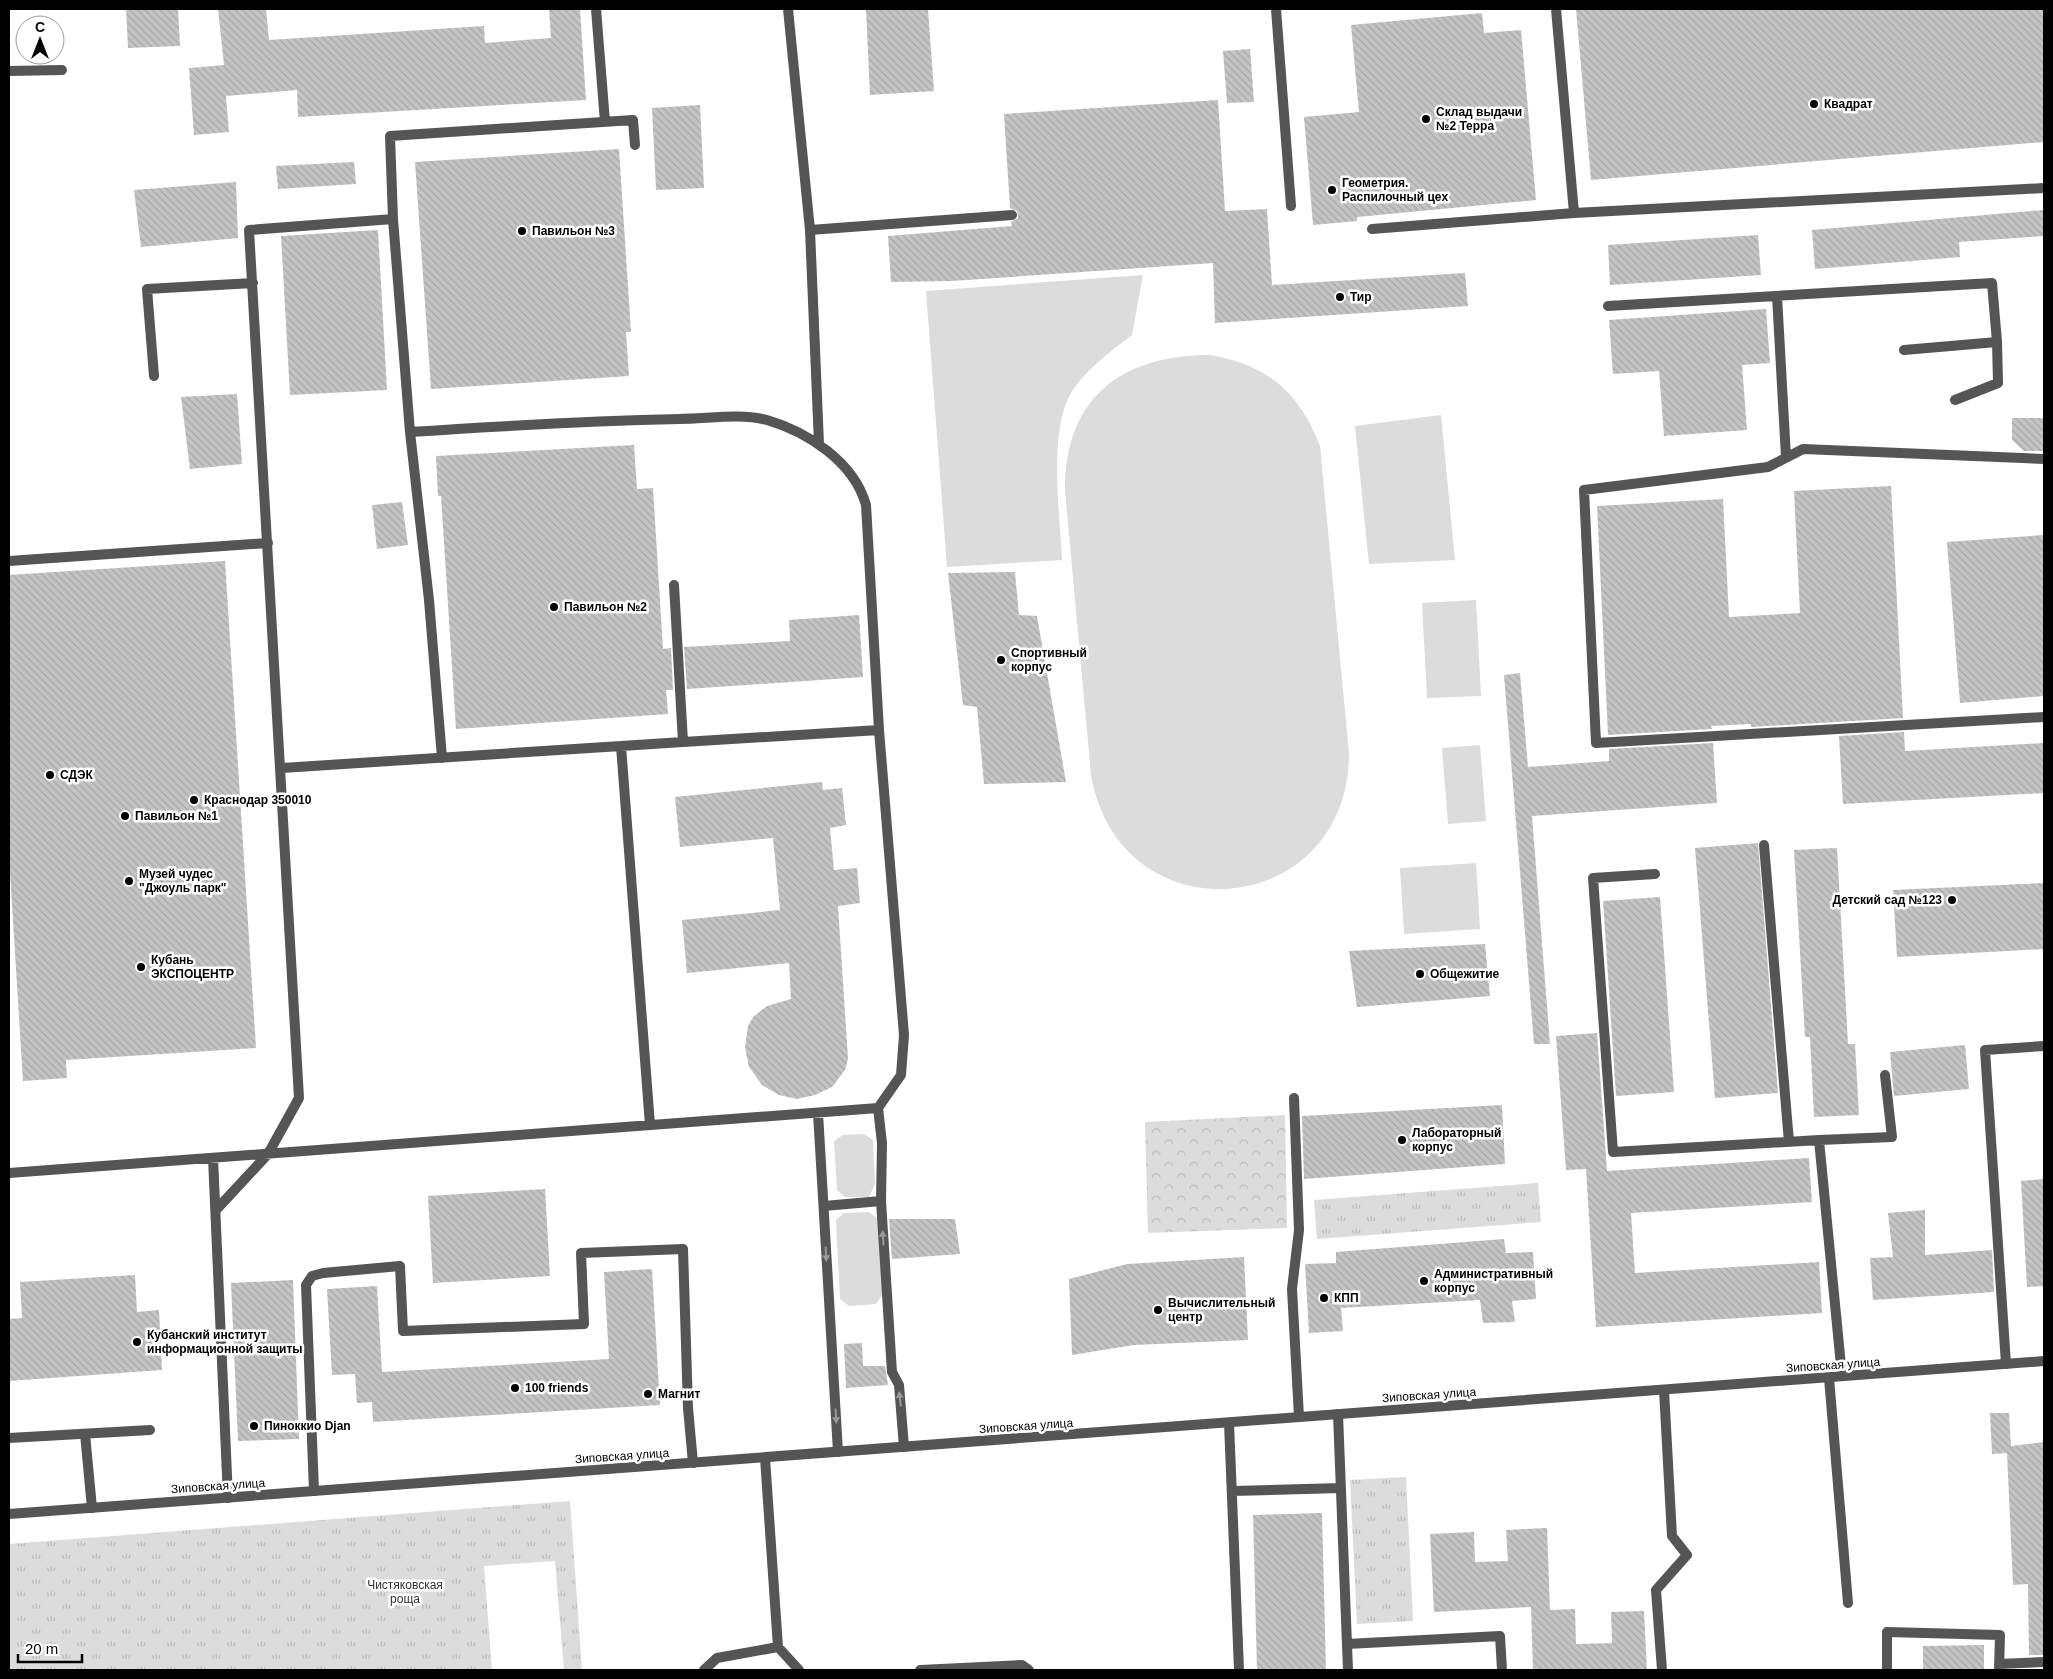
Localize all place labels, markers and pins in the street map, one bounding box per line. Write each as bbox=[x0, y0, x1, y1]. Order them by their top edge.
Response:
place label: Квадрат bbox=[1824, 97, 1873, 111]
marker: Квадрат bbox=[1808, 98, 1820, 110]
place label: Склад выдачи №2 Терра bbox=[1436, 105, 1522, 133]
marker: Склад выдачи №2 Терра bbox=[1420, 113, 1432, 125]
place label: Геометрия. Распилочный цех bbox=[1342, 176, 1448, 204]
marker: Геометрия. Распилочный цех bbox=[1326, 184, 1338, 196]
place label: Павильон №3 bbox=[532, 224, 615, 238]
marker: Павильон №3 bbox=[516, 225, 528, 237]
place label: Тир bbox=[1350, 290, 1372, 304]
marker: Тир bbox=[1334, 291, 1346, 303]
place label: Павильон №2 bbox=[564, 600, 647, 614]
marker: Павильон №2 bbox=[548, 601, 560, 613]
place label: Спортивный корпус bbox=[1011, 646, 1087, 674]
marker: Спортивный корпус bbox=[995, 654, 1007, 666]
place label: СДЭК bbox=[60, 768, 94, 782]
marker: СДЭК bbox=[44, 769, 56, 781]
place label: Краснодар 350010 bbox=[204, 793, 312, 807]
marker: Краснодар 350010 bbox=[188, 794, 200, 806]
place label: Павильон №1 bbox=[135, 809, 218, 823]
marker: Павильон №1 bbox=[119, 810, 131, 822]
place label: Музей чудес "Джоуль парк" bbox=[139, 867, 226, 895]
marker: Музей чудес "Джоуль парк" bbox=[123, 875, 135, 887]
place label: Детский сад №123 bbox=[1832, 893, 1942, 907]
marker: Детский сад №123 bbox=[1946, 894, 1958, 906]
place label: Кубань ЭКСПОЦЕНТР bbox=[151, 953, 234, 981]
marker: Кубань ЭКСПОЦЕНТР bbox=[135, 961, 147, 973]
place label: Общежитие bbox=[1430, 967, 1500, 981]
marker: Общежитие bbox=[1414, 968, 1426, 980]
place label: Лабораторный корпус bbox=[1412, 1126, 1501, 1154]
marker: Лабораторный корпус bbox=[1396, 1134, 1408, 1146]
place label: Административный корпус bbox=[1434, 1267, 1553, 1295]
marker: Административный корпус bbox=[1418, 1275, 1430, 1287]
place label: КПП bbox=[1334, 1291, 1359, 1305]
marker: КПП bbox=[1318, 1292, 1330, 1304]
place label: Вычислительный центр bbox=[1168, 1296, 1275, 1324]
marker: Вычислительный центр bbox=[1152, 1304, 1164, 1316]
place label: Кубанский институт информационной защиты bbox=[147, 1328, 303, 1356]
marker: Кубанский институт информационной защиты bbox=[131, 1336, 143, 1348]
place label: 100 friends bbox=[525, 1381, 589, 1395]
marker: 100 friends bbox=[509, 1382, 521, 1394]
place label: Магнит bbox=[658, 1387, 700, 1401]
marker: Магнит bbox=[642, 1388, 654, 1400]
place label: Пиноккио Djan bbox=[264, 1419, 351, 1433]
marker: Пиноккио Djan bbox=[248, 1420, 260, 1432]

